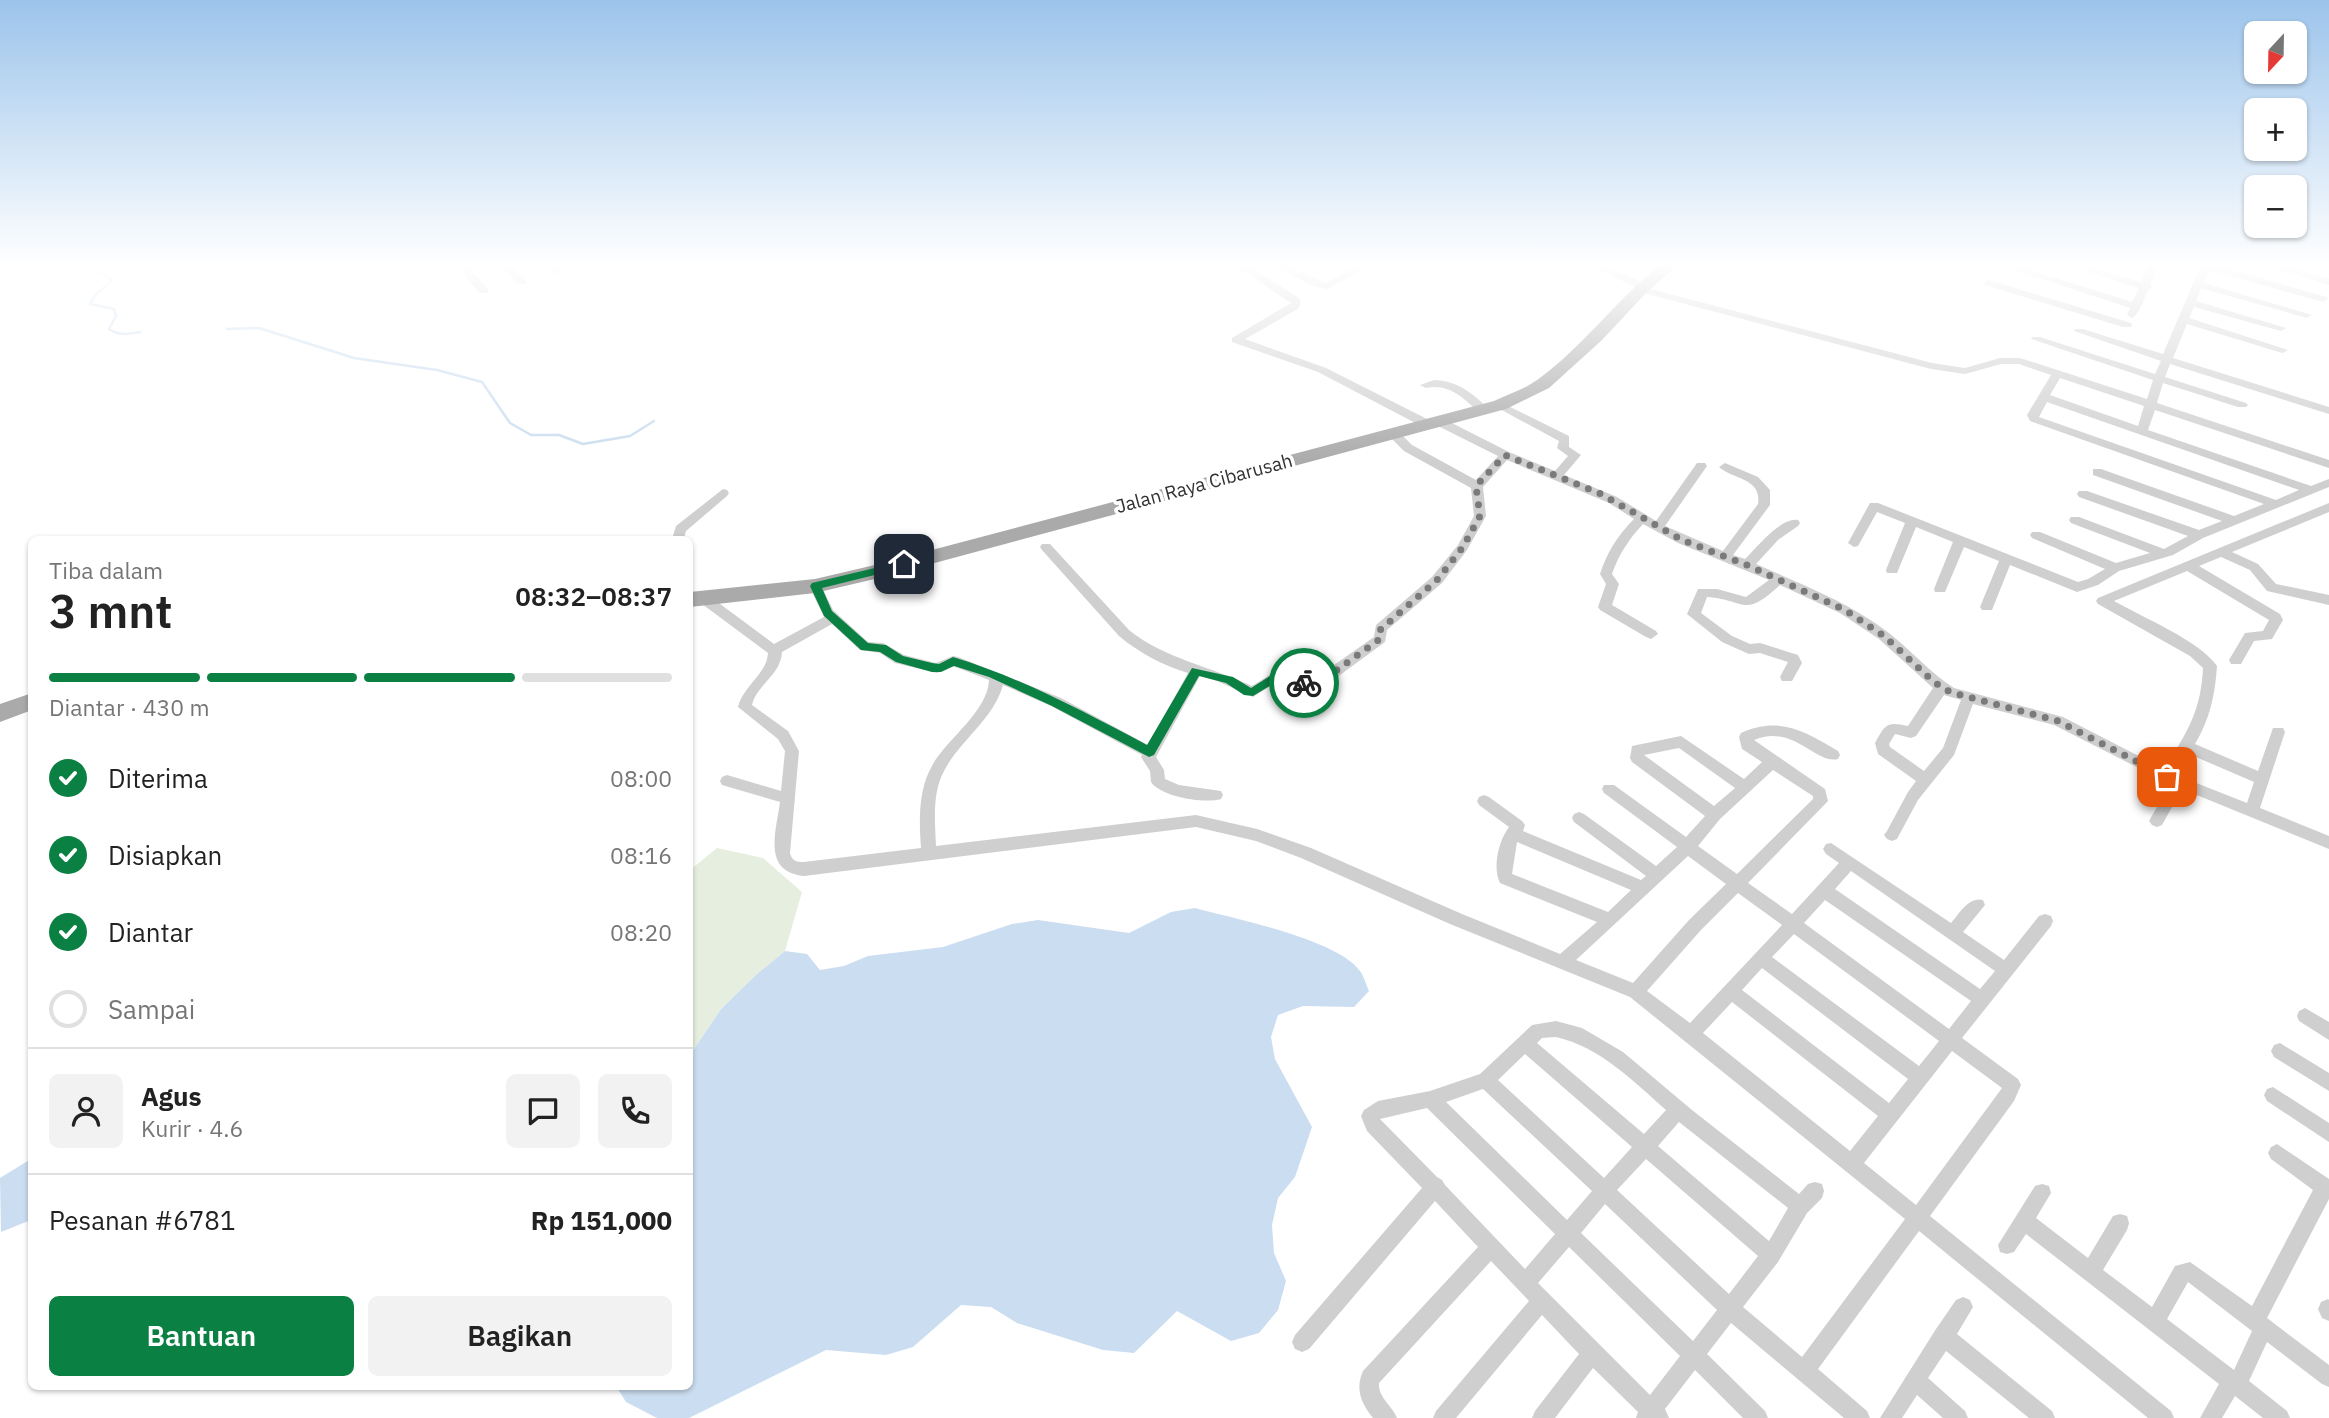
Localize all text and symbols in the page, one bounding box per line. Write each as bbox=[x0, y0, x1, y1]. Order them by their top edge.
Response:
north arrow bbox=[2244, 21, 2306, 84]
map controls bbox=[2244, 21, 2307, 238]
button: + bbox=[2244, 98, 2307, 161]
button: − bbox=[2244, 175, 2307, 238]
street label: Jalan Raya Cibarusah bbox=[1113, 448, 1295, 518]
pin bbox=[874, 534, 934, 594]
icon: home bbox=[885, 545, 923, 583]
text: Tiba dalam bbox=[49, 555, 163, 585]
text: 08:32–08:37 bbox=[515, 579, 672, 613]
text: 3 mnt bbox=[49, 581, 173, 641]
courier bbox=[1269, 648, 1339, 718]
icon: bike bbox=[1285, 664, 1323, 702]
text: Diantar · 430 m bbox=[49, 692, 210, 722]
pin bbox=[2137, 747, 2197, 807]
icon: bag bbox=[2148, 758, 2186, 796]
icon: check bbox=[49, 759, 87, 797]
text: Diterima bbox=[108, 761, 208, 795]
text: 08:00 bbox=[610, 763, 672, 793]
icon: check bbox=[49, 836, 87, 874]
text: Disiapkan bbox=[108, 838, 222, 872]
text: 08:16 bbox=[610, 840, 672, 870]
icon: check bbox=[49, 913, 87, 951]
text: Diantar bbox=[108, 915, 193, 949]
text: 08:20 bbox=[610, 917, 672, 947]
text: Sampai bbox=[108, 992, 195, 1026]
button: person bbox=[49, 1074, 123, 1148]
button: chat bbox=[506, 1074, 580, 1148]
button: phone bbox=[598, 1074, 672, 1148]
text: Agus bbox=[141, 1079, 202, 1113]
text: Kurir · 4.6 bbox=[141, 1113, 243, 1143]
text: Pesanan #6781 bbox=[49, 1203, 236, 1237]
text: Rp 151,000 bbox=[531, 1203, 672, 1237]
button: Bantuan bbox=[49, 1296, 354, 1376]
button: Bagikan bbox=[368, 1296, 672, 1376]

